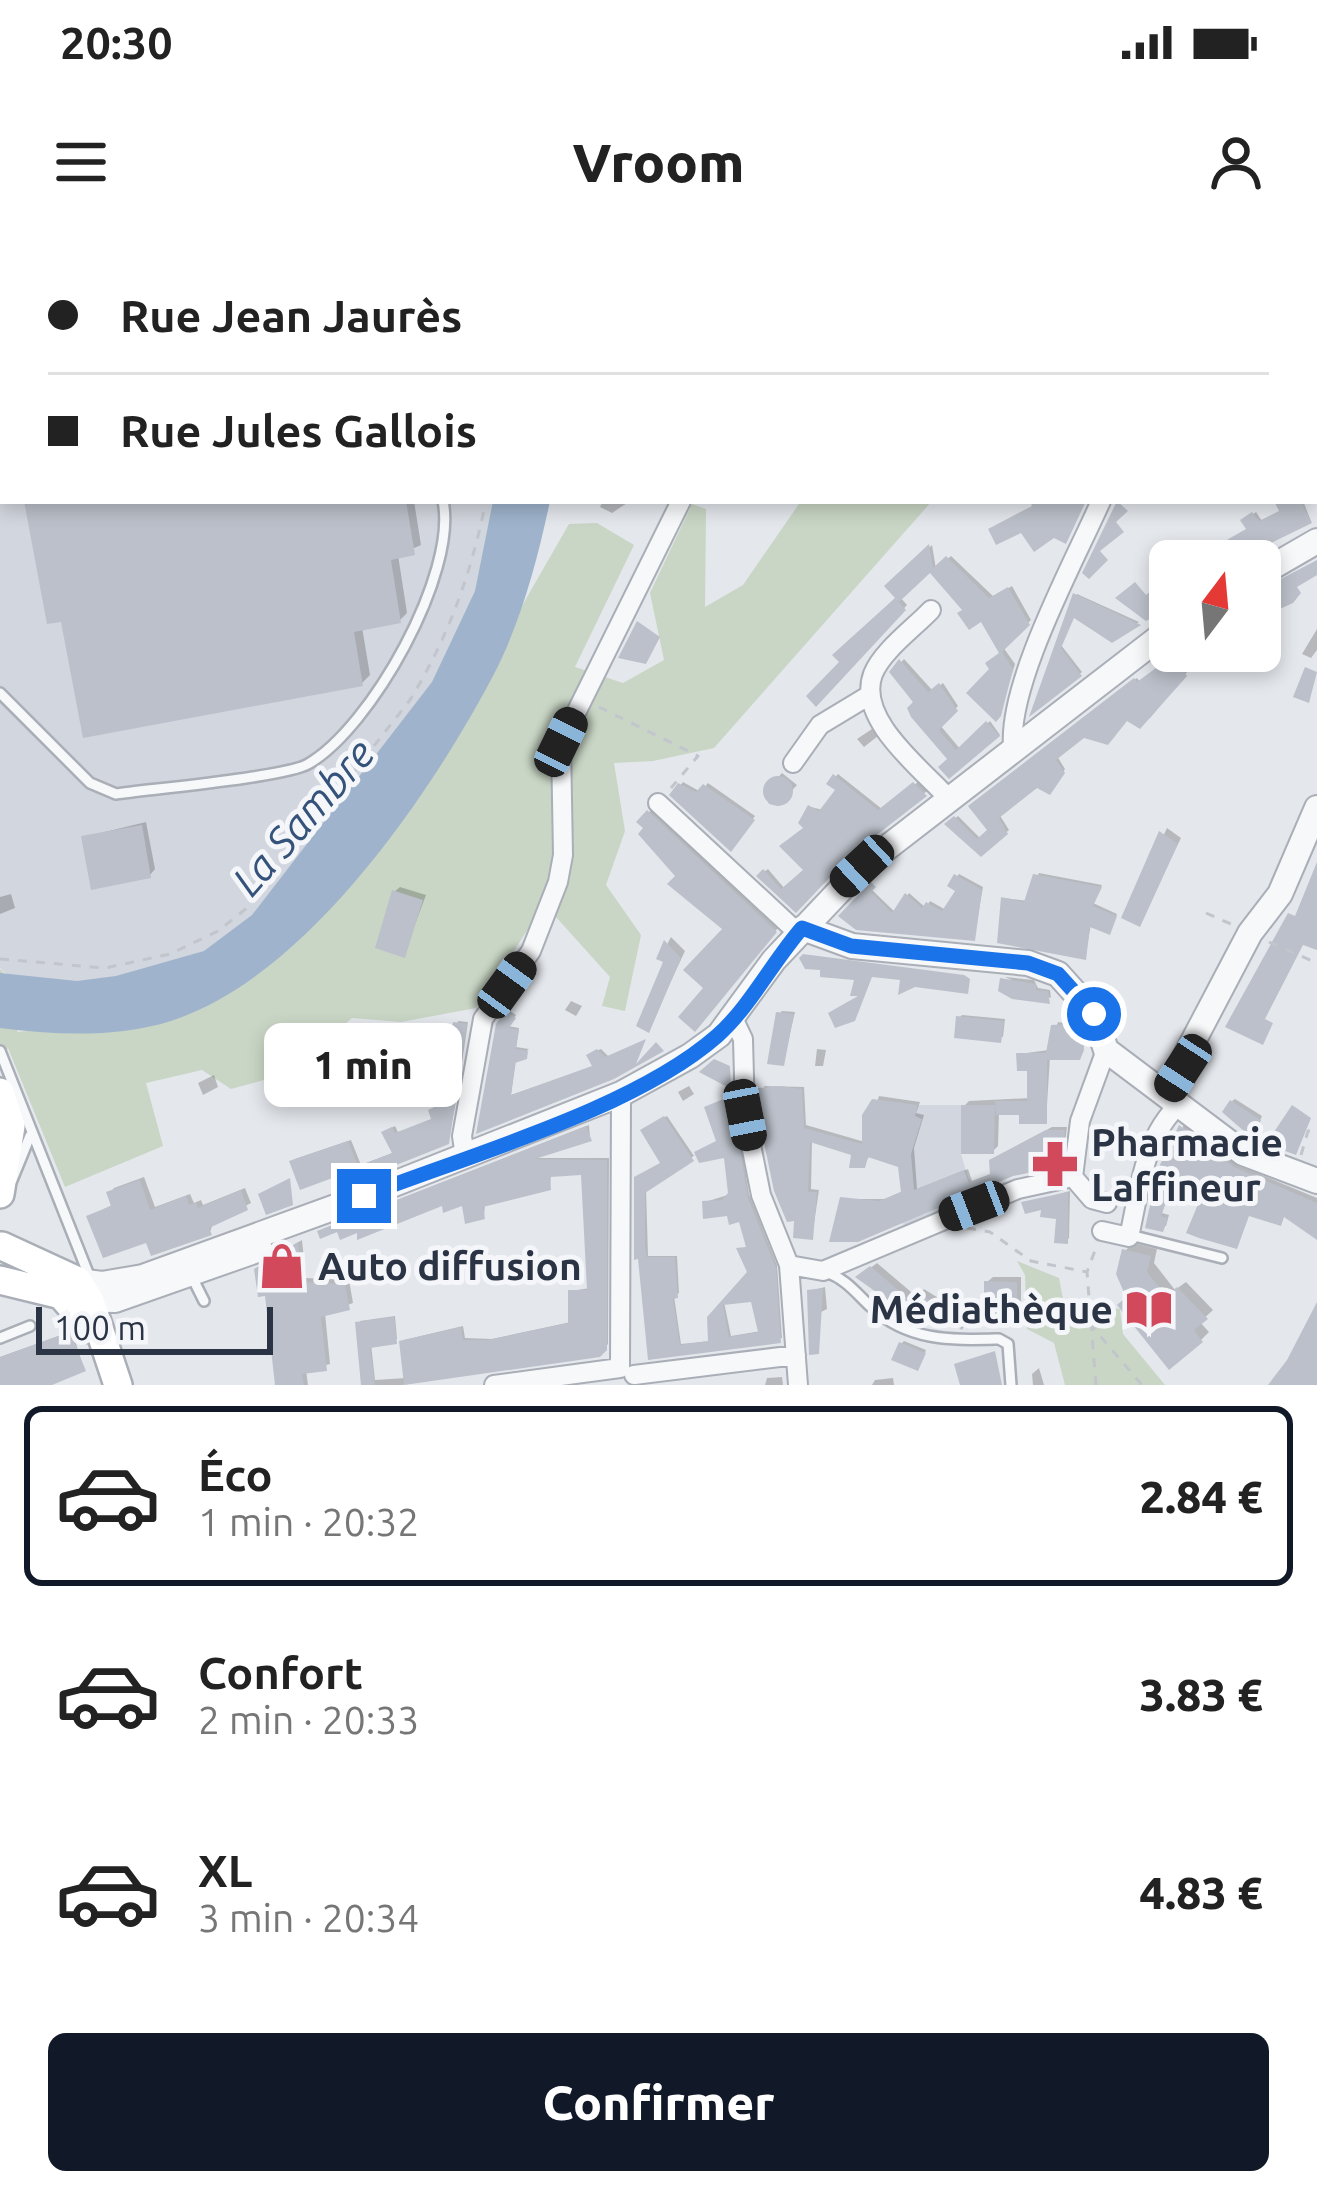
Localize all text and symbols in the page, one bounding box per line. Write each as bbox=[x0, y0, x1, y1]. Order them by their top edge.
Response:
text: 20:30 bbox=[60, 17, 173, 68]
icon: menu bbox=[48, 129, 114, 195]
icon: person bbox=[1203, 129, 1269, 195]
text: Vroom bbox=[572, 132, 745, 192]
text: Rue Jean Jaurès bbox=[120, 290, 462, 341]
text: Rue Jules Gallois bbox=[120, 405, 477, 456]
north arrow bbox=[1149, 540, 1281, 672]
map controls bbox=[1149, 540, 1281, 672]
car bbox=[529, 702, 593, 782]
water label: La Sambre bbox=[222, 729, 383, 904]
car bbox=[823, 828, 901, 904]
car bbox=[471, 945, 543, 1025]
route start bbox=[1067, 987, 1121, 1041]
callout: 1 min bbox=[265, 1022, 463, 1106]
car bbox=[1148, 1028, 1218, 1108]
text: 1 min bbox=[313, 1043, 413, 1086]
car bbox=[720, 1076, 770, 1154]
place label: Pharmacie Laffineur bbox=[1091, 1120, 1283, 1208]
pharmacy icon: Pharmacie Laffineur bbox=[1030, 1139, 1080, 1189]
route end bbox=[337, 1169, 391, 1223]
car bbox=[934, 1176, 1014, 1236]
shop icon: Auto diffusion bbox=[257, 1241, 307, 1291]
place label: Auto diffusion bbox=[318, 1244, 582, 1287]
library icon: Médiathèque bbox=[1124, 1284, 1174, 1334]
place label: Médiathèque bbox=[870, 1287, 1113, 1330]
scale bar bbox=[36, 1301, 273, 1354]
text: 100 m bbox=[54, 1309, 146, 1346]
icon: car bbox=[54, 1442, 162, 1550]
text: Éco bbox=[198, 1449, 273, 1500]
text: 2.84 € bbox=[1140, 1471, 1263, 1522]
text: 1 min · 20:32 bbox=[198, 1500, 419, 1543]
icon: car bbox=[54, 1640, 162, 1748]
text: Confort bbox=[198, 1647, 363, 1698]
text: 3.83 € bbox=[1140, 1669, 1263, 1720]
text: 2 min · 20:33 bbox=[198, 1698, 419, 1741]
icon: car bbox=[54, 1838, 162, 1946]
text: XL bbox=[198, 1845, 252, 1896]
text: 4.83 € bbox=[1140, 1867, 1263, 1918]
text: 3 min · 20:34 bbox=[198, 1896, 419, 1939]
button: Confirmer bbox=[48, 2033, 1269, 2171]

